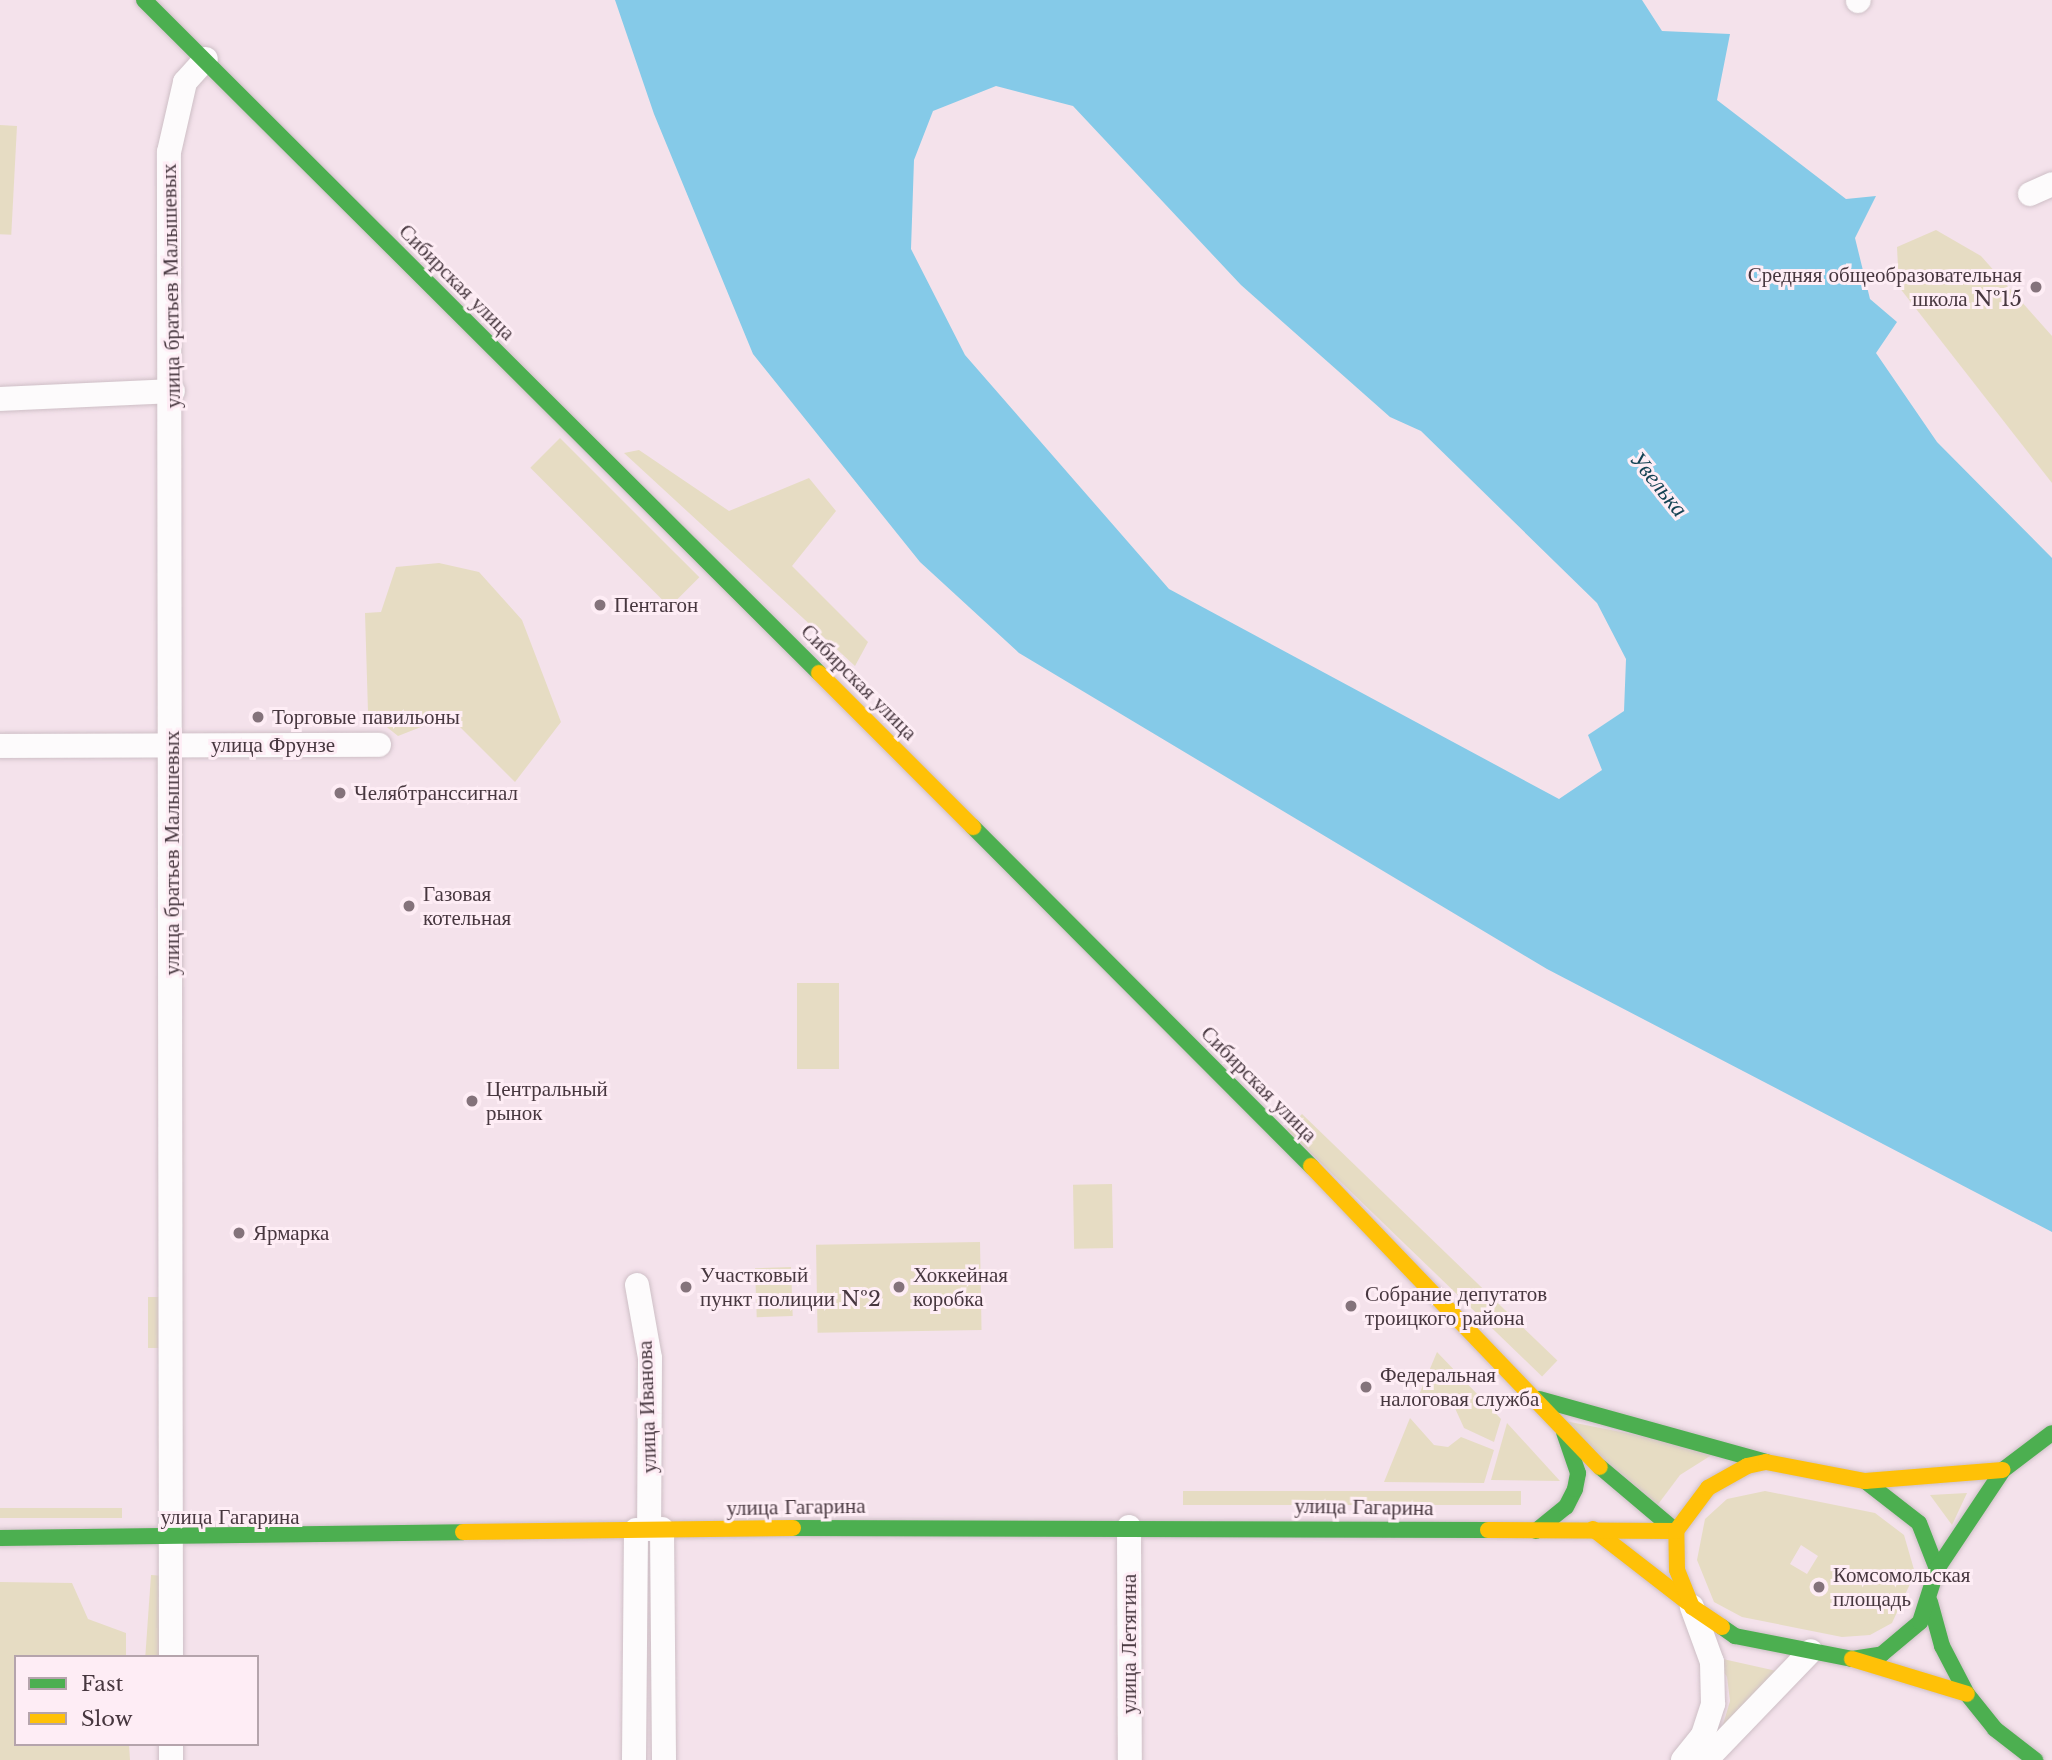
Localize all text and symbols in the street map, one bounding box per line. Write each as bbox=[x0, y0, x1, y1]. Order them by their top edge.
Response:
street label: улица братьев Малышевых bbox=[156, 163, 186, 409]
street label: Сибирская улица bbox=[394, 219, 520, 345]
place label: Средняя общеобразовательная школа №15 bbox=[1748, 262, 2022, 312]
marker: Средняя общеобразовательная школа №15 bbox=[2028, 279, 2044, 295]
water label: Увелька bbox=[1624, 446, 1694, 522]
place label: Пентагон bbox=[614, 592, 698, 618]
marker: Пентагон bbox=[592, 597, 608, 613]
street label: Сибирская улица bbox=[796, 619, 922, 745]
place label: Торговые павильоны bbox=[272, 704, 460, 730]
marker: Торговые павильоны bbox=[250, 709, 266, 725]
street label: улица братьев Малышевых bbox=[159, 731, 185, 975]
street label: улица Фрунзе bbox=[211, 732, 335, 758]
place label: Челябтранссигнал bbox=[354, 780, 518, 806]
marker: Челябтранссигнал bbox=[332, 785, 348, 801]
place label: Газовая котельная bbox=[423, 881, 511, 931]
marker: Газовая котельная bbox=[401, 898, 417, 914]
street label: Сибирская улица bbox=[1196, 1021, 1322, 1147]
place label: Центральный рынок bbox=[486, 1076, 608, 1126]
marker: Центральный рынок bbox=[464, 1093, 480, 1109]
place label: Ярмарка bbox=[253, 1220, 329, 1246]
marker: Ярмарка bbox=[231, 1225, 247, 1241]
place label: Участковый пункт полиции №2 bbox=[700, 1262, 881, 1312]
place label: Хоккейная коробка bbox=[913, 1262, 1008, 1312]
marker: Участковый пункт полиции №2 bbox=[678, 1279, 694, 1295]
marker: Хоккейная коробка bbox=[891, 1279, 907, 1295]
place label: Собрание депутатов троицкого района bbox=[1365, 1281, 1547, 1331]
marker: Собрание депутатов троицкого района bbox=[1343, 1298, 1359, 1314]
street label: улица Иванова bbox=[632, 1340, 662, 1474]
place label: Федеральная налоговая служба bbox=[1380, 1362, 1539, 1412]
marker: Федеральная налоговая служба bbox=[1358, 1379, 1374, 1395]
street label: улица Гагарина bbox=[726, 1493, 866, 1521]
street label: улица Гагарина bbox=[1294, 1493, 1434, 1521]
street label: улица Гагарина bbox=[160, 1504, 300, 1530]
place label: Комсомольская площадь bbox=[1833, 1562, 1971, 1612]
street label: улица Летягина bbox=[1116, 1574, 1142, 1714]
marker: Комсомольская площадь bbox=[1811, 1579, 1827, 1595]
legend bbox=[14, 1655, 259, 1746]
text: Fast bbox=[81, 1671, 123, 1697]
text: Slow bbox=[81, 1706, 133, 1732]

